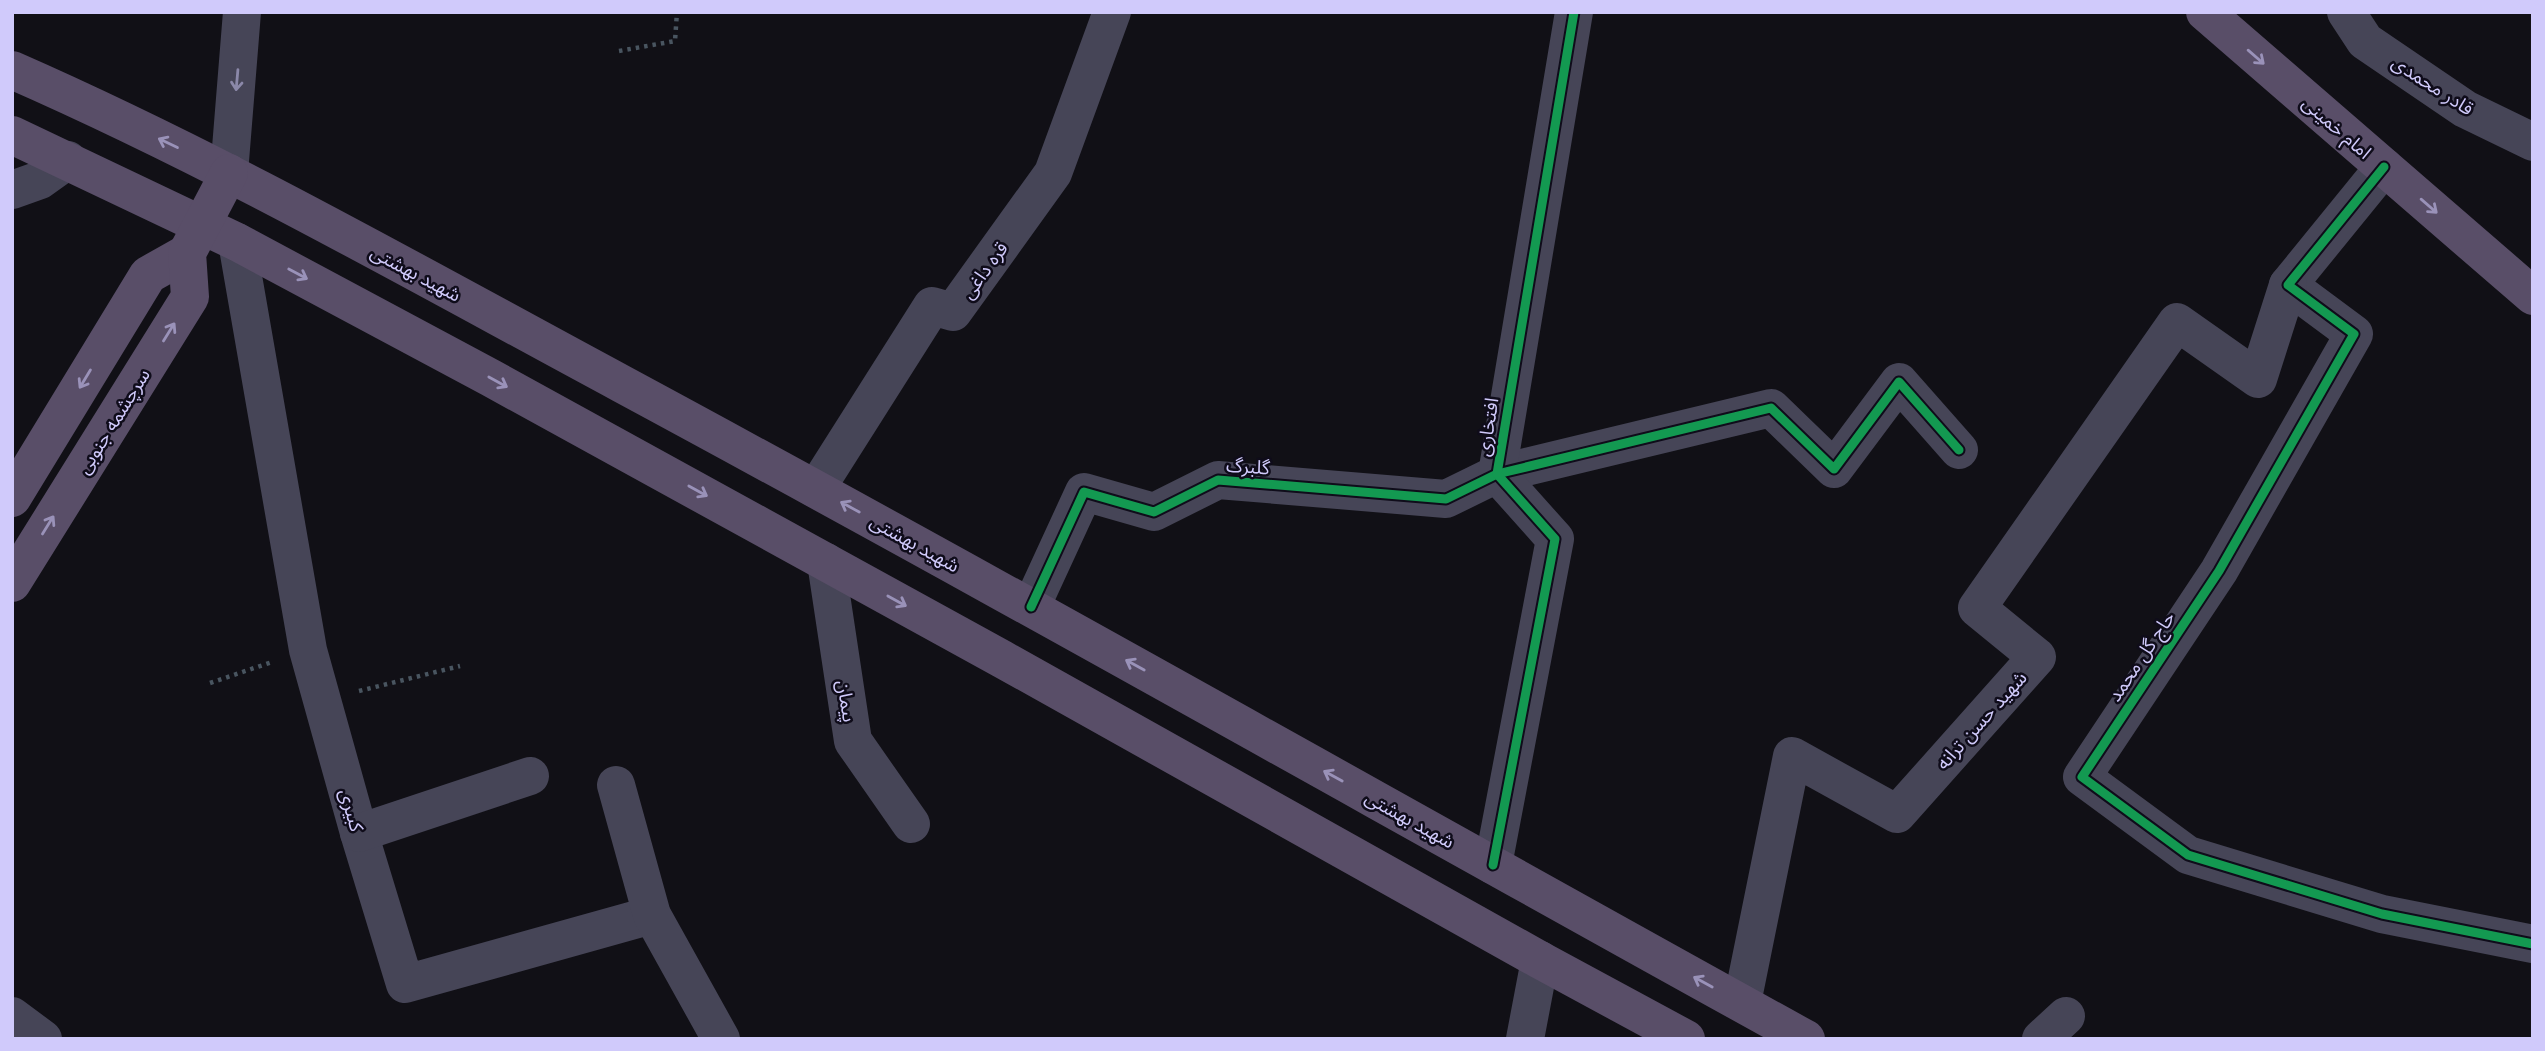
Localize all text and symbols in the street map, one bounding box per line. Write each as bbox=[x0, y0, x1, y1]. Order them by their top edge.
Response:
one-way arrow bbox=[2247, 49, 2265, 65]
street label: قادر محمدی bbox=[2388, 50, 2478, 120]
one-way arrow bbox=[230, 68, 243, 91]
street label: امام خمینی bbox=[2295, 90, 2377, 166]
one-way arrow bbox=[158, 135, 179, 149]
one-way arrow bbox=[2419, 198, 2437, 214]
street label: قره داغی bbox=[955, 237, 1013, 303]
street label: شهید بهشتی bbox=[367, 239, 465, 307]
one-way arrow bbox=[287, 267, 307, 281]
one-way arrow bbox=[162, 322, 176, 342]
street label: سرچشمه جنوبی bbox=[71, 364, 156, 479]
one-way arrow bbox=[77, 368, 91, 388]
one-way arrow bbox=[487, 375, 508, 389]
street label: افتخاری bbox=[1471, 396, 1503, 458]
street label: گلبرگ bbox=[1225, 453, 1272, 480]
one-way arrow bbox=[687, 484, 707, 498]
one-way arrow bbox=[840, 500, 861, 513]
street label: شهید بهشتی bbox=[866, 509, 964, 577]
one-way arrow bbox=[42, 515, 56, 535]
one-way arrow bbox=[886, 595, 907, 608]
street label: حاج گل محمد bbox=[2102, 606, 2182, 707]
one-way arrow bbox=[1125, 658, 1146, 671]
street label: شهید حسن ترانه bbox=[1930, 666, 2032, 774]
street label: پیمان bbox=[831, 678, 862, 724]
one-way arrow bbox=[1324, 769, 1344, 783]
street label: شهید بهشتی bbox=[1361, 785, 1459, 853]
street label: کبیری bbox=[334, 786, 370, 835]
one-way arrow bbox=[1694, 975, 1714, 989]

